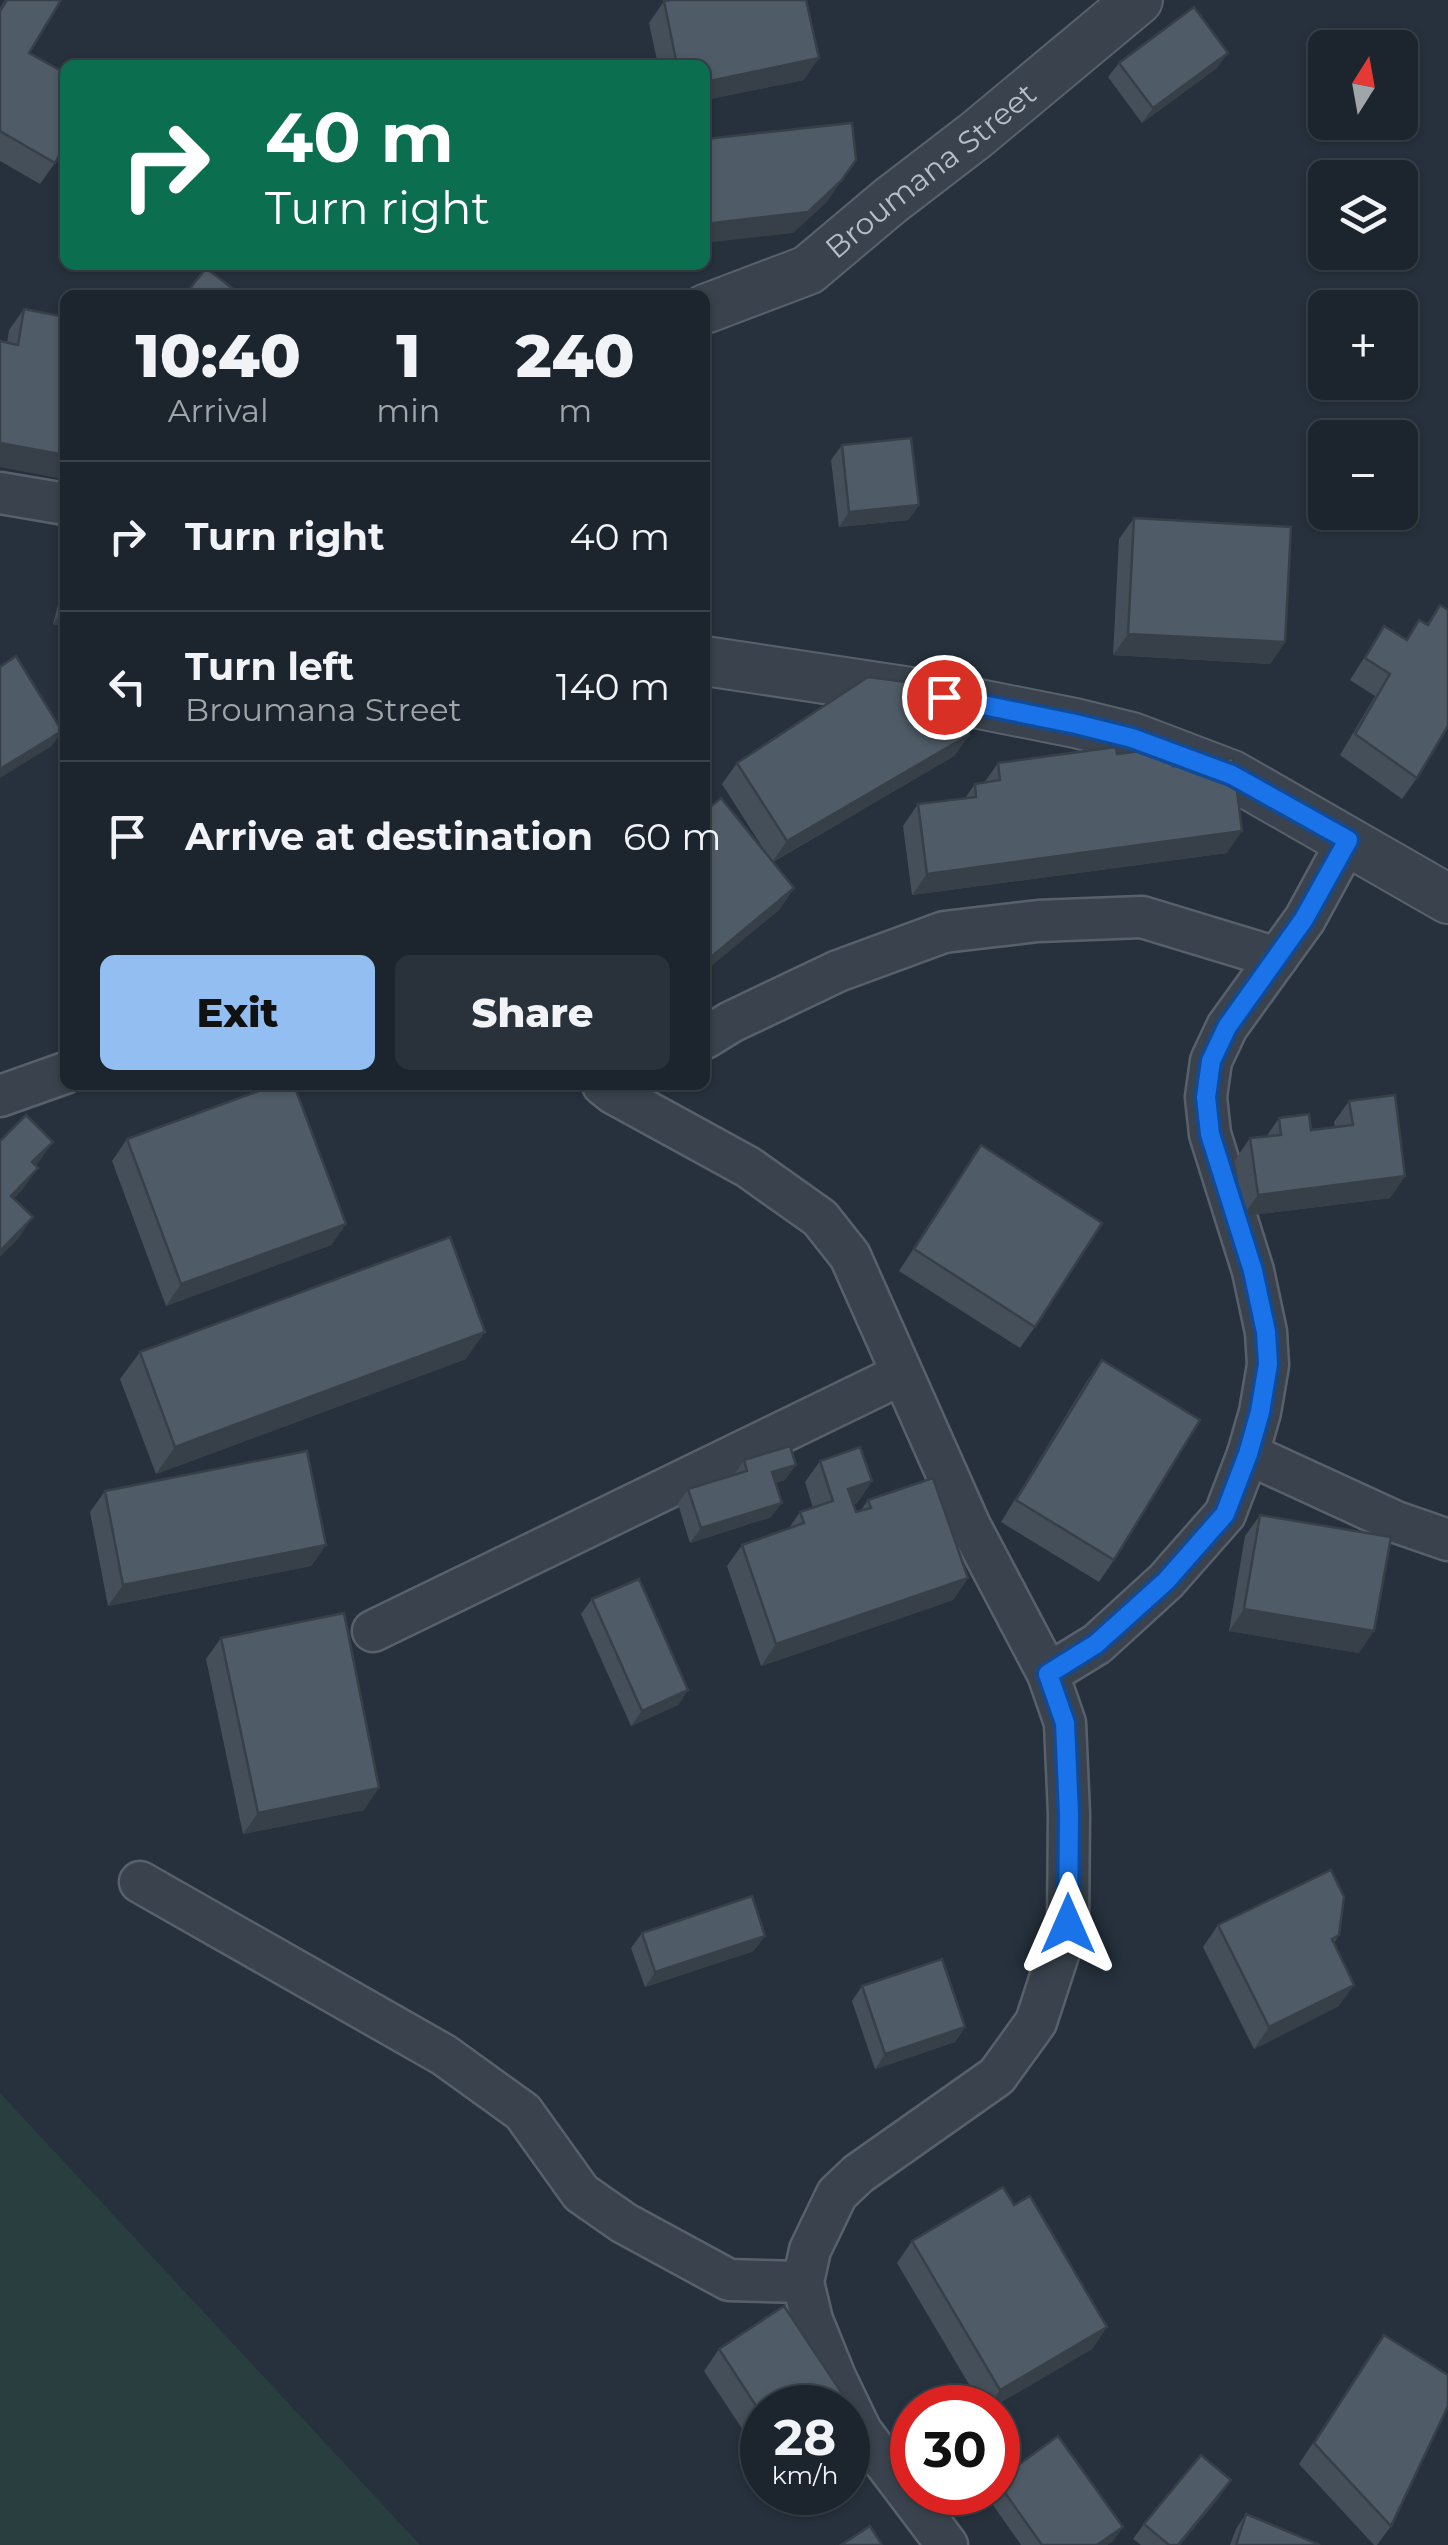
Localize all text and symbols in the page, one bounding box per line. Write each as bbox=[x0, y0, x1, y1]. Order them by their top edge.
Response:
north arrow bbox=[1308, 30, 1418, 140]
map controls bbox=[1308, 30, 1418, 530]
street label: Broumana Street bbox=[818, 75, 1043, 266]
text: 40 m bbox=[265, 94, 454, 180]
icon: right bbox=[100, 100, 230, 230]
button: layers bbox=[1308, 160, 1418, 270]
text: Turn right bbox=[265, 180, 490, 235]
button: + bbox=[1308, 290, 1418, 400]
text: 10:40 bbox=[135, 319, 301, 392]
text: 1 bbox=[396, 319, 421, 392]
text: 240 bbox=[516, 319, 635, 392]
text: Arrival bbox=[168, 391, 269, 430]
text: min bbox=[376, 391, 440, 430]
text: m bbox=[558, 391, 592, 430]
button: − bbox=[1308, 420, 1418, 530]
icon: right bbox=[100, 509, 155, 564]
text: Turn right bbox=[185, 513, 384, 560]
text: 40 m bbox=[569, 513, 670, 560]
text: Turn left bbox=[185, 643, 354, 690]
pin bbox=[902, 655, 987, 740]
icon: left bbox=[100, 659, 155, 714]
text: 140 m bbox=[556, 663, 670, 710]
icon: arrive bbox=[917, 670, 972, 725]
text: Broumana Street bbox=[185, 690, 462, 729]
icon: arrive bbox=[100, 809, 155, 864]
text: Arrive at destination bbox=[185, 813, 593, 860]
text: 60 m bbox=[623, 813, 721, 860]
button: Exit bbox=[100, 955, 375, 1070]
button: Share bbox=[395, 955, 670, 1070]
position arrow bbox=[1016, 1872, 1120, 1976]
speed limit sign: 30 bbox=[890, 2385, 1020, 2515]
text: 28 bbox=[774, 2407, 836, 2468]
text: km/h bbox=[772, 2460, 838, 2490]

